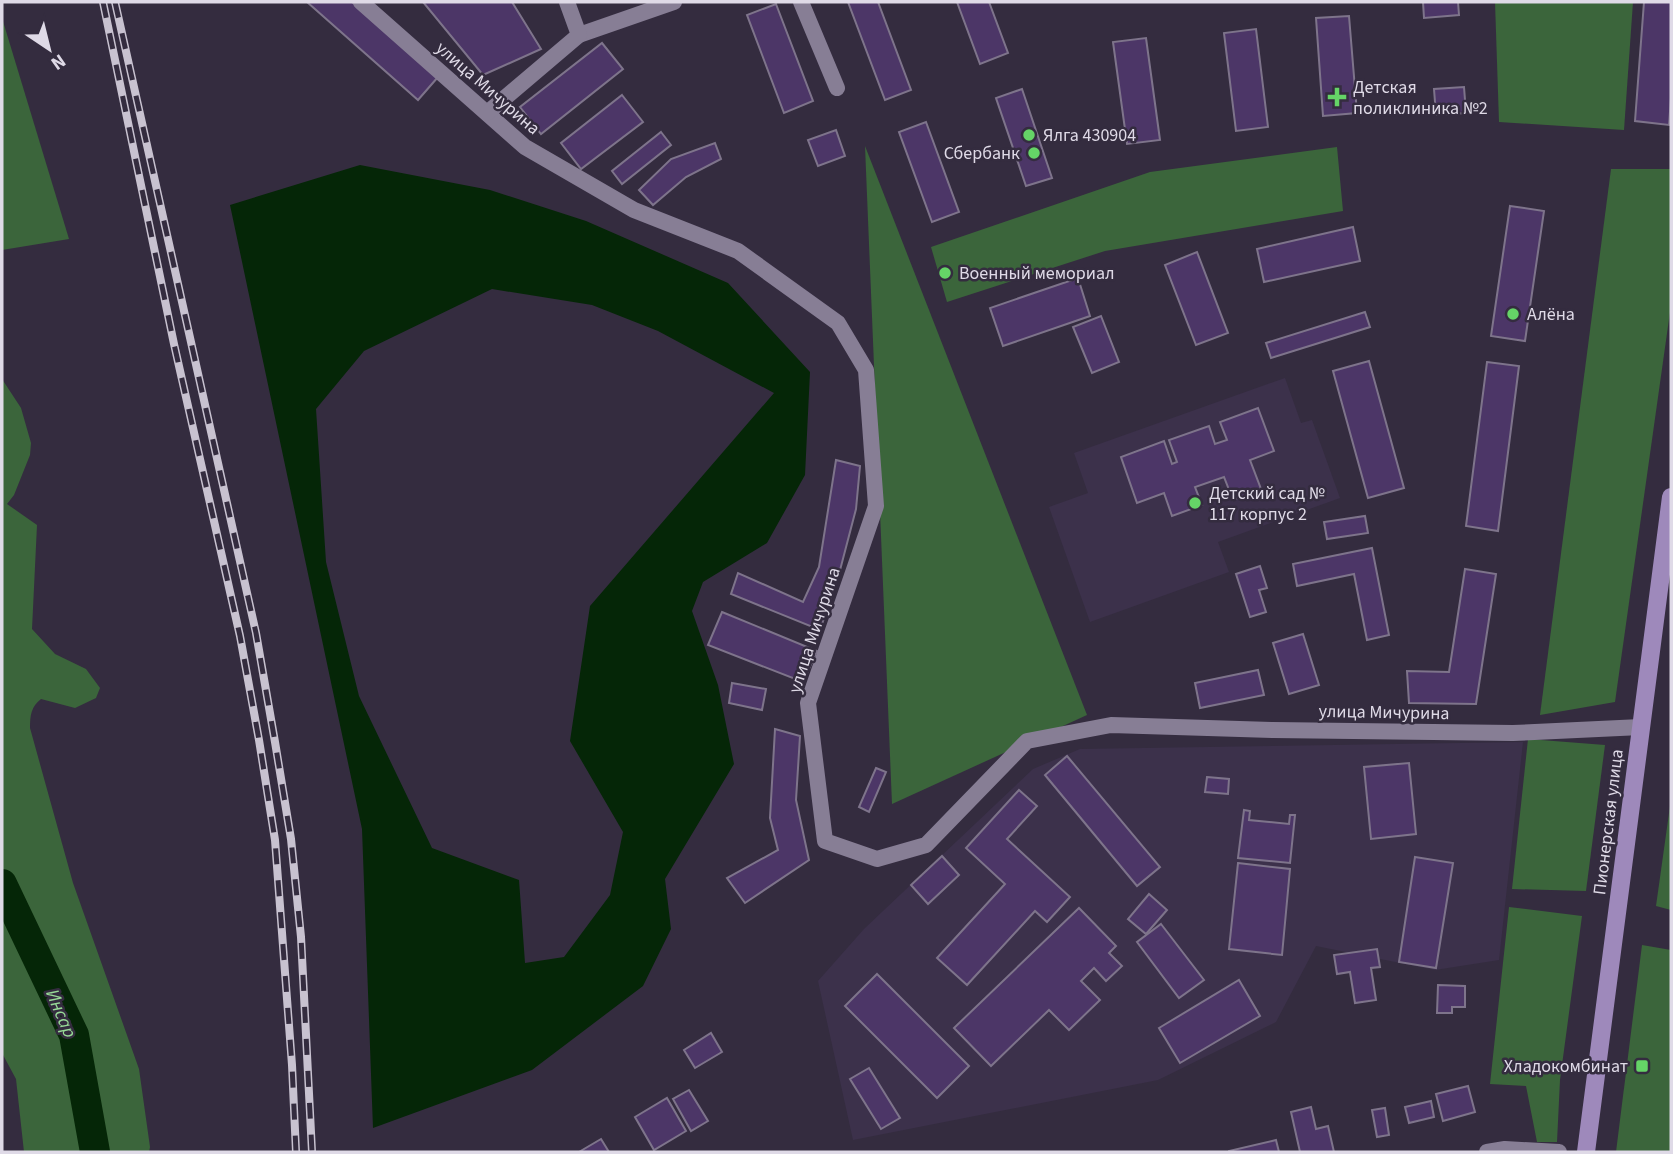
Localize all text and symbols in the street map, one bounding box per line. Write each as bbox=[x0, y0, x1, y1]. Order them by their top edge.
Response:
north arrow bbox=[14, 14, 84, 84]
street label: улица Мичурина bbox=[430, 36, 545, 141]
text: N bbox=[45, 47, 71, 76]
place label: Детская поликлиника №2 bbox=[1353, 75, 1488, 121]
marker: Детская поликлиника №2 bbox=[1327, 87, 1347, 107]
place label: Ялга 430904 bbox=[1043, 123, 1136, 148]
marker: Ялга 430904 bbox=[1021, 127, 1037, 143]
place label: Сбербанк bbox=[944, 141, 1020, 166]
marker: Сбербанк bbox=[1026, 145, 1042, 161]
place label: Военный мемориал bbox=[959, 261, 1115, 286]
marker: Военный мемориал bbox=[937, 265, 953, 281]
place label: Алёна bbox=[1527, 302, 1575, 327]
marker: Алёна bbox=[1505, 306, 1521, 322]
place label: Детский сад № 117 корпус 2 bbox=[1209, 481, 1325, 527]
marker: Детский сад № 117 корпус 2 bbox=[1187, 495, 1203, 511]
street label: улица Мичурина bbox=[782, 564, 847, 696]
street label: улица Мичурина bbox=[1318, 699, 1450, 726]
street label: Пионерская улица bbox=[1587, 748, 1630, 896]
water label: Инсар bbox=[38, 985, 83, 1042]
place label: Хладокомбинат bbox=[1504, 1054, 1628, 1079]
marker: Хладокомбинат bbox=[1634, 1058, 1650, 1074]

